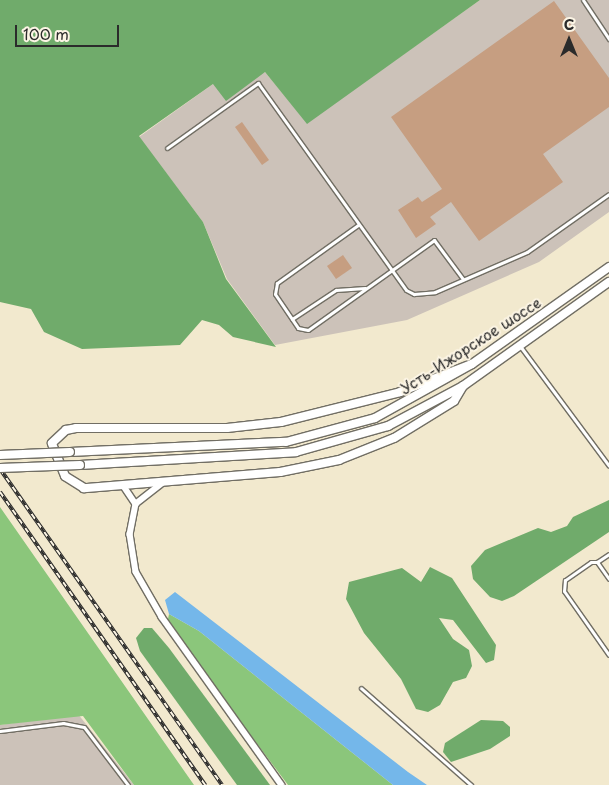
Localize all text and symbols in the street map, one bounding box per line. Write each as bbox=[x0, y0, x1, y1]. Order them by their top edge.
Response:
text: С bbox=[564, 14, 574, 35]
scale bar bbox=[18, 15, 121, 47]
north arrow bbox=[544, 15, 594, 65]
text: 100 m bbox=[23, 22, 69, 45]
street label: Усть-Ижорское шоссе bbox=[396, 293, 544, 397]

